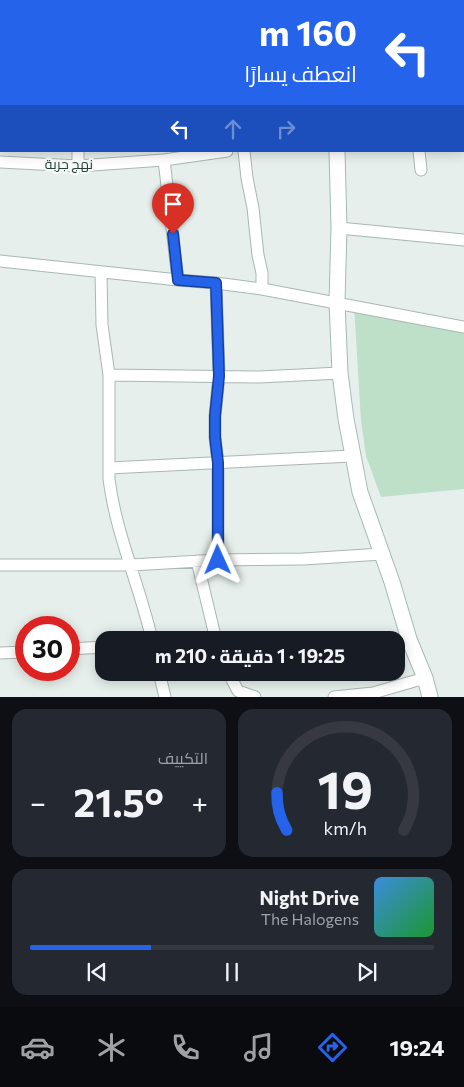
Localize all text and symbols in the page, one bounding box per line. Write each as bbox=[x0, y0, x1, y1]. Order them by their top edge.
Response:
text: 160 m bbox=[259, 10, 357, 53]
icon: left bbox=[375, 20, 440, 85]
text: انعطف يسارًا bbox=[244, 60, 357, 87]
icon: left bbox=[166, 115, 194, 143]
icon: ahead bbox=[219, 115, 247, 143]
icon: right bbox=[272, 115, 300, 143]
street label: نهج جربة bbox=[45, 155, 93, 173]
pin bbox=[152, 183, 194, 234]
icon: arrive bbox=[159, 190, 187, 218]
position arrow bbox=[191, 533, 243, 585]
speed limit sign: 30 bbox=[15, 616, 80, 681]
text: 19:25 · 1 دقيقة · 210 m bbox=[155, 644, 345, 667]
text: التكييف bbox=[158, 748, 208, 767]
text: 19 bbox=[317, 756, 373, 820]
text: 21.5° bbox=[74, 778, 164, 825]
text: − bbox=[30, 785, 46, 819]
text: + bbox=[192, 785, 208, 819]
text: km/h bbox=[323, 817, 367, 839]
text: Night Drive bbox=[259, 886, 359, 909]
text: The Halogens bbox=[261, 909, 359, 928]
icon: previous bbox=[83, 958, 111, 986]
icon: pause bbox=[218, 958, 246, 986]
icon: next bbox=[353, 958, 381, 986]
icon: car bbox=[20, 1030, 55, 1065]
icon: climate bbox=[94, 1030, 129, 1065]
icon: phone bbox=[168, 1030, 203, 1065]
icon: music bbox=[241, 1030, 276, 1065]
icon: directions bbox=[315, 1030, 350, 1065]
text: 19:24 bbox=[389, 1034, 445, 1061]

